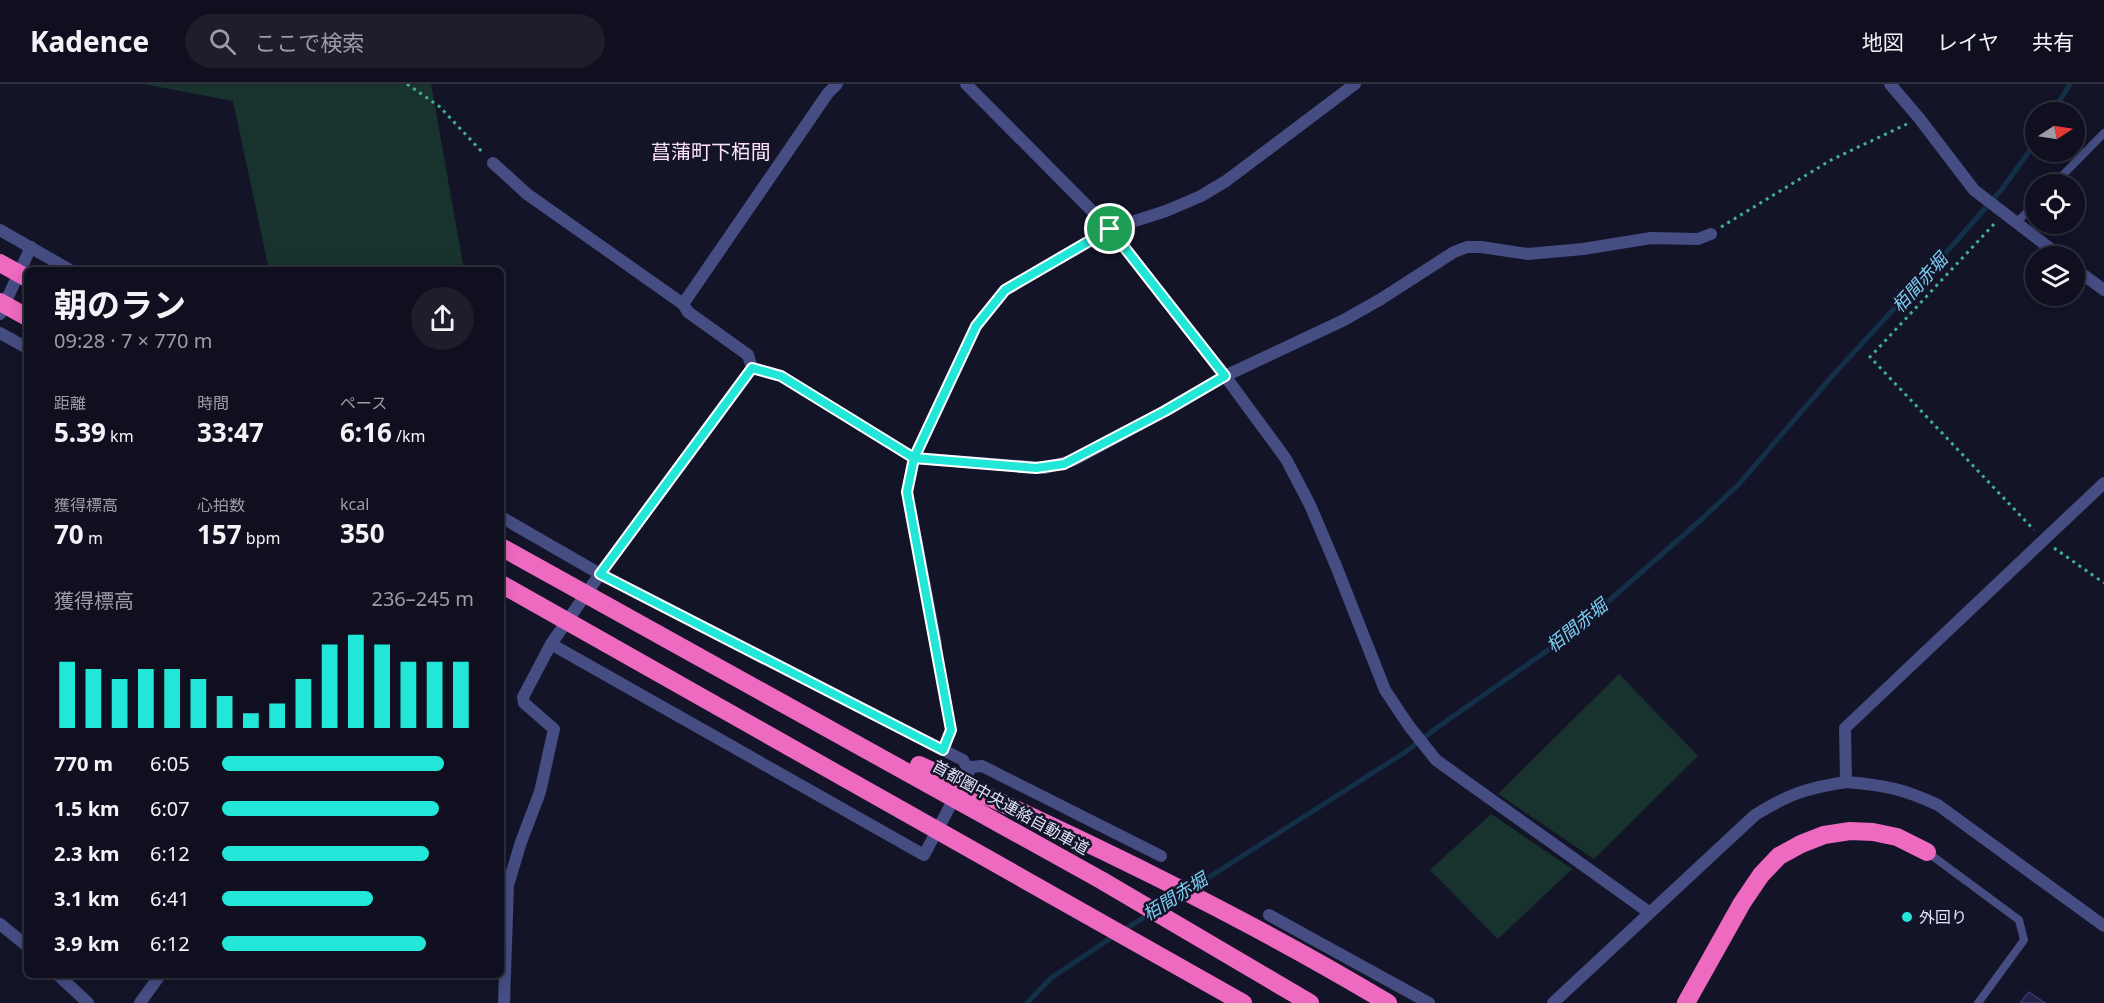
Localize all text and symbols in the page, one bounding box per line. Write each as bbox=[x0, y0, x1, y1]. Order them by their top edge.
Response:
search box bbox=[185, 14, 605, 68]
text: Kadence bbox=[30, 22, 149, 60]
icon: search bbox=[206, 25, 239, 58]
text: ここで検索 bbox=[254, 27, 364, 57]
text: 地図 bbox=[1862, 28, 1904, 56]
text: レイヤ bbox=[1937, 28, 1999, 56]
text: 共有 bbox=[2032, 28, 2074, 56]
north arrow bbox=[2025, 102, 2085, 162]
map controls bbox=[2025, 102, 2085, 306]
district label: 菖蒲町下栢間 bbox=[651, 138, 771, 165]
button: locate bbox=[2025, 174, 2085, 234]
pin bbox=[1084, 203, 1135, 254]
icon: arrive bbox=[1093, 212, 1126, 245]
water label: 栢間赤堀 bbox=[1886, 245, 1954, 317]
button: layers bbox=[2025, 246, 2085, 306]
text: 朝のラン bbox=[54, 282, 186, 327]
button: share bbox=[411, 287, 474, 350]
text: 09:28 · 7 × 770 m bbox=[54, 327, 212, 354]
text: 距離 bbox=[54, 392, 86, 414]
text: 時間 bbox=[197, 392, 229, 414]
text: ペース bbox=[340, 392, 387, 414]
text: 5.39 bbox=[54, 414, 106, 450]
text: 33:47 bbox=[197, 414, 264, 450]
text: 6:16 bbox=[340, 414, 392, 450]
text: km bbox=[106, 425, 134, 447]
text: /km bbox=[392, 425, 426, 447]
text: kcal bbox=[340, 493, 369, 515]
text: 獲得標高 bbox=[54, 494, 118, 516]
text: 心拍数 bbox=[197, 494, 245, 516]
text: 350 bbox=[340, 515, 385, 551]
text: 70 bbox=[54, 516, 84, 552]
text: 157 bbox=[197, 516, 242, 552]
text: m bbox=[84, 527, 103, 549]
text: bpm bbox=[242, 527, 280, 549]
text: 236–245 m bbox=[371, 585, 474, 612]
text: 獲得標高 bbox=[54, 587, 134, 614]
water label: 栢間赤堀 bbox=[1541, 591, 1614, 657]
text: 770 m bbox=[54, 750, 113, 777]
text: 6:05 bbox=[150, 750, 190, 777]
street label: 首都圏中央連絡自動車道 bbox=[929, 755, 1093, 859]
text: 1.5 km bbox=[54, 795, 120, 822]
text: 6:07 bbox=[150, 795, 190, 822]
text: 2.3 km bbox=[54, 840, 120, 867]
text: 6:12 bbox=[150, 840, 190, 867]
water label: 栢間赤堀 bbox=[1138, 865, 1214, 925]
text: 3.1 km bbox=[54, 885, 120, 912]
text: 6:41 bbox=[150, 885, 190, 912]
place label: 外回り bbox=[1919, 906, 1967, 928]
marker: 外回り bbox=[1900, 910, 1914, 924]
text: 3.9 km bbox=[54, 930, 120, 957]
text: 6:12 bbox=[150, 930, 190, 957]

